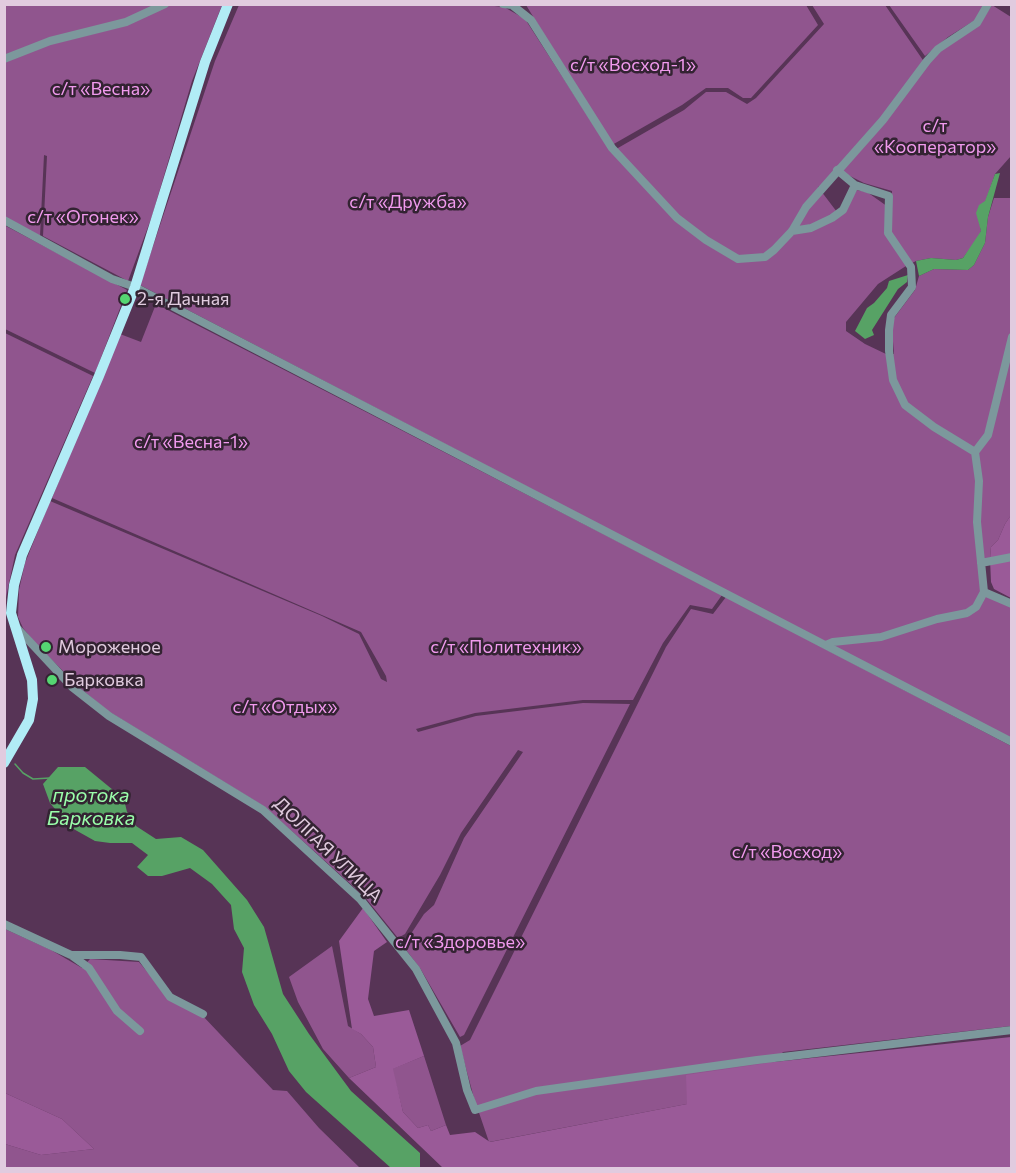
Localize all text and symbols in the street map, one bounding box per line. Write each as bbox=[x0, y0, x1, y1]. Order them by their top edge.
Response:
park label: с/т «Восход-1» bbox=[570, 54, 696, 76]
park label: с/т «Весна» bbox=[52, 78, 150, 100]
park label: с/т «Кооператор» bbox=[874, 115, 996, 158]
park label: с/т «Дружба» bbox=[349, 191, 467, 213]
park label: с/т «Огонек» bbox=[27, 206, 139, 228]
place label: 2-я Дачная bbox=[137, 288, 230, 310]
marker: 2-я Дачная bbox=[118, 292, 132, 306]
park label: с/т «Весна-1» bbox=[134, 431, 248, 453]
place label: Мороженое bbox=[58, 636, 161, 658]
park label: с/т «Политехник» bbox=[430, 636, 582, 658]
marker: Мороженое bbox=[39, 640, 53, 654]
place label: Барковка bbox=[64, 669, 144, 691]
marker: Барковка bbox=[45, 673, 59, 687]
park label: с/т «Отдых» bbox=[233, 696, 337, 718]
water label: протока Барковка bbox=[47, 783, 135, 830]
street label: ДОЛГАЯ УЛИЦА bbox=[269, 793, 387, 907]
park label: с/т «Восход» bbox=[732, 841, 842, 863]
park label: с/т «Здоровье» bbox=[395, 931, 525, 953]

